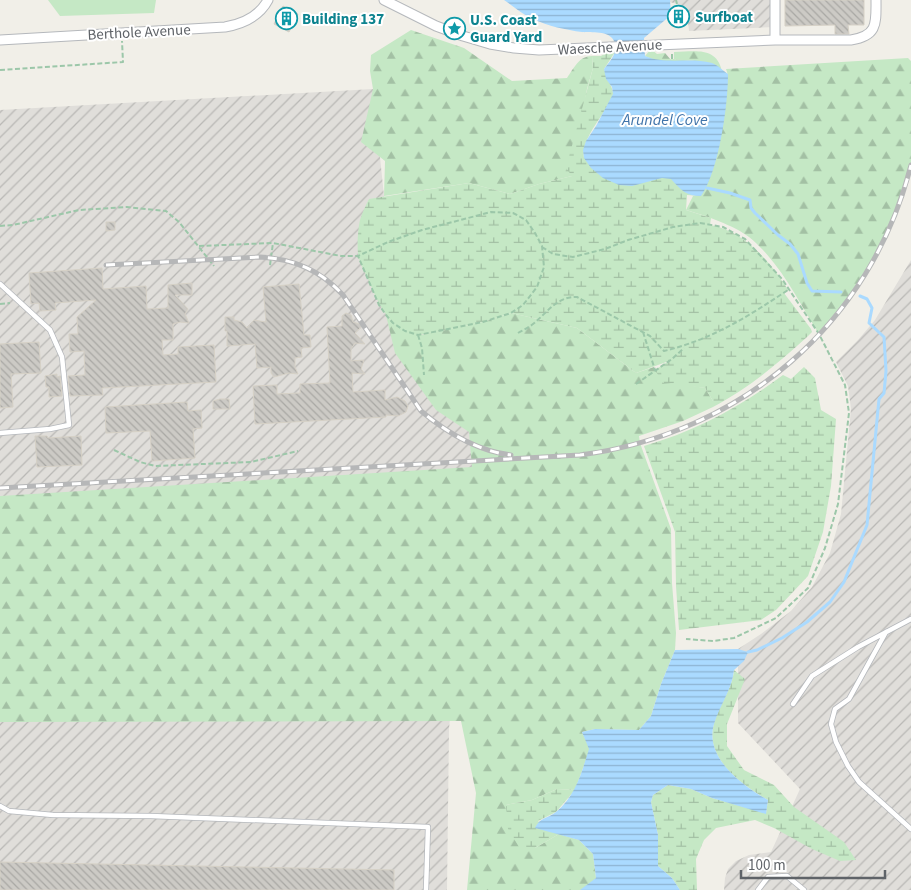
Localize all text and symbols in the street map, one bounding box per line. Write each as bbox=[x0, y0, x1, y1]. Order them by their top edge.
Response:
building icon: Surfboat bbox=[667, 5, 691, 29]
building icon: Building 137 bbox=[274, 7, 298, 31]
place label: Surfboat bbox=[695, 7, 753, 28]
place label: Building 137 bbox=[302, 9, 384, 30]
place label: U.S. Coast Guard Yard bbox=[470, 10, 542, 48]
place icon: U.S. Coast Guard Yard bbox=[442, 17, 466, 41]
street label: Berthole Avenue bbox=[87, 19, 191, 46]
street label: Waesche Avenue bbox=[557, 34, 663, 61]
water label: Arundel Cove bbox=[621, 109, 708, 131]
scale bar bbox=[741, 848, 885, 880]
text: 100 m bbox=[748, 855, 786, 876]

